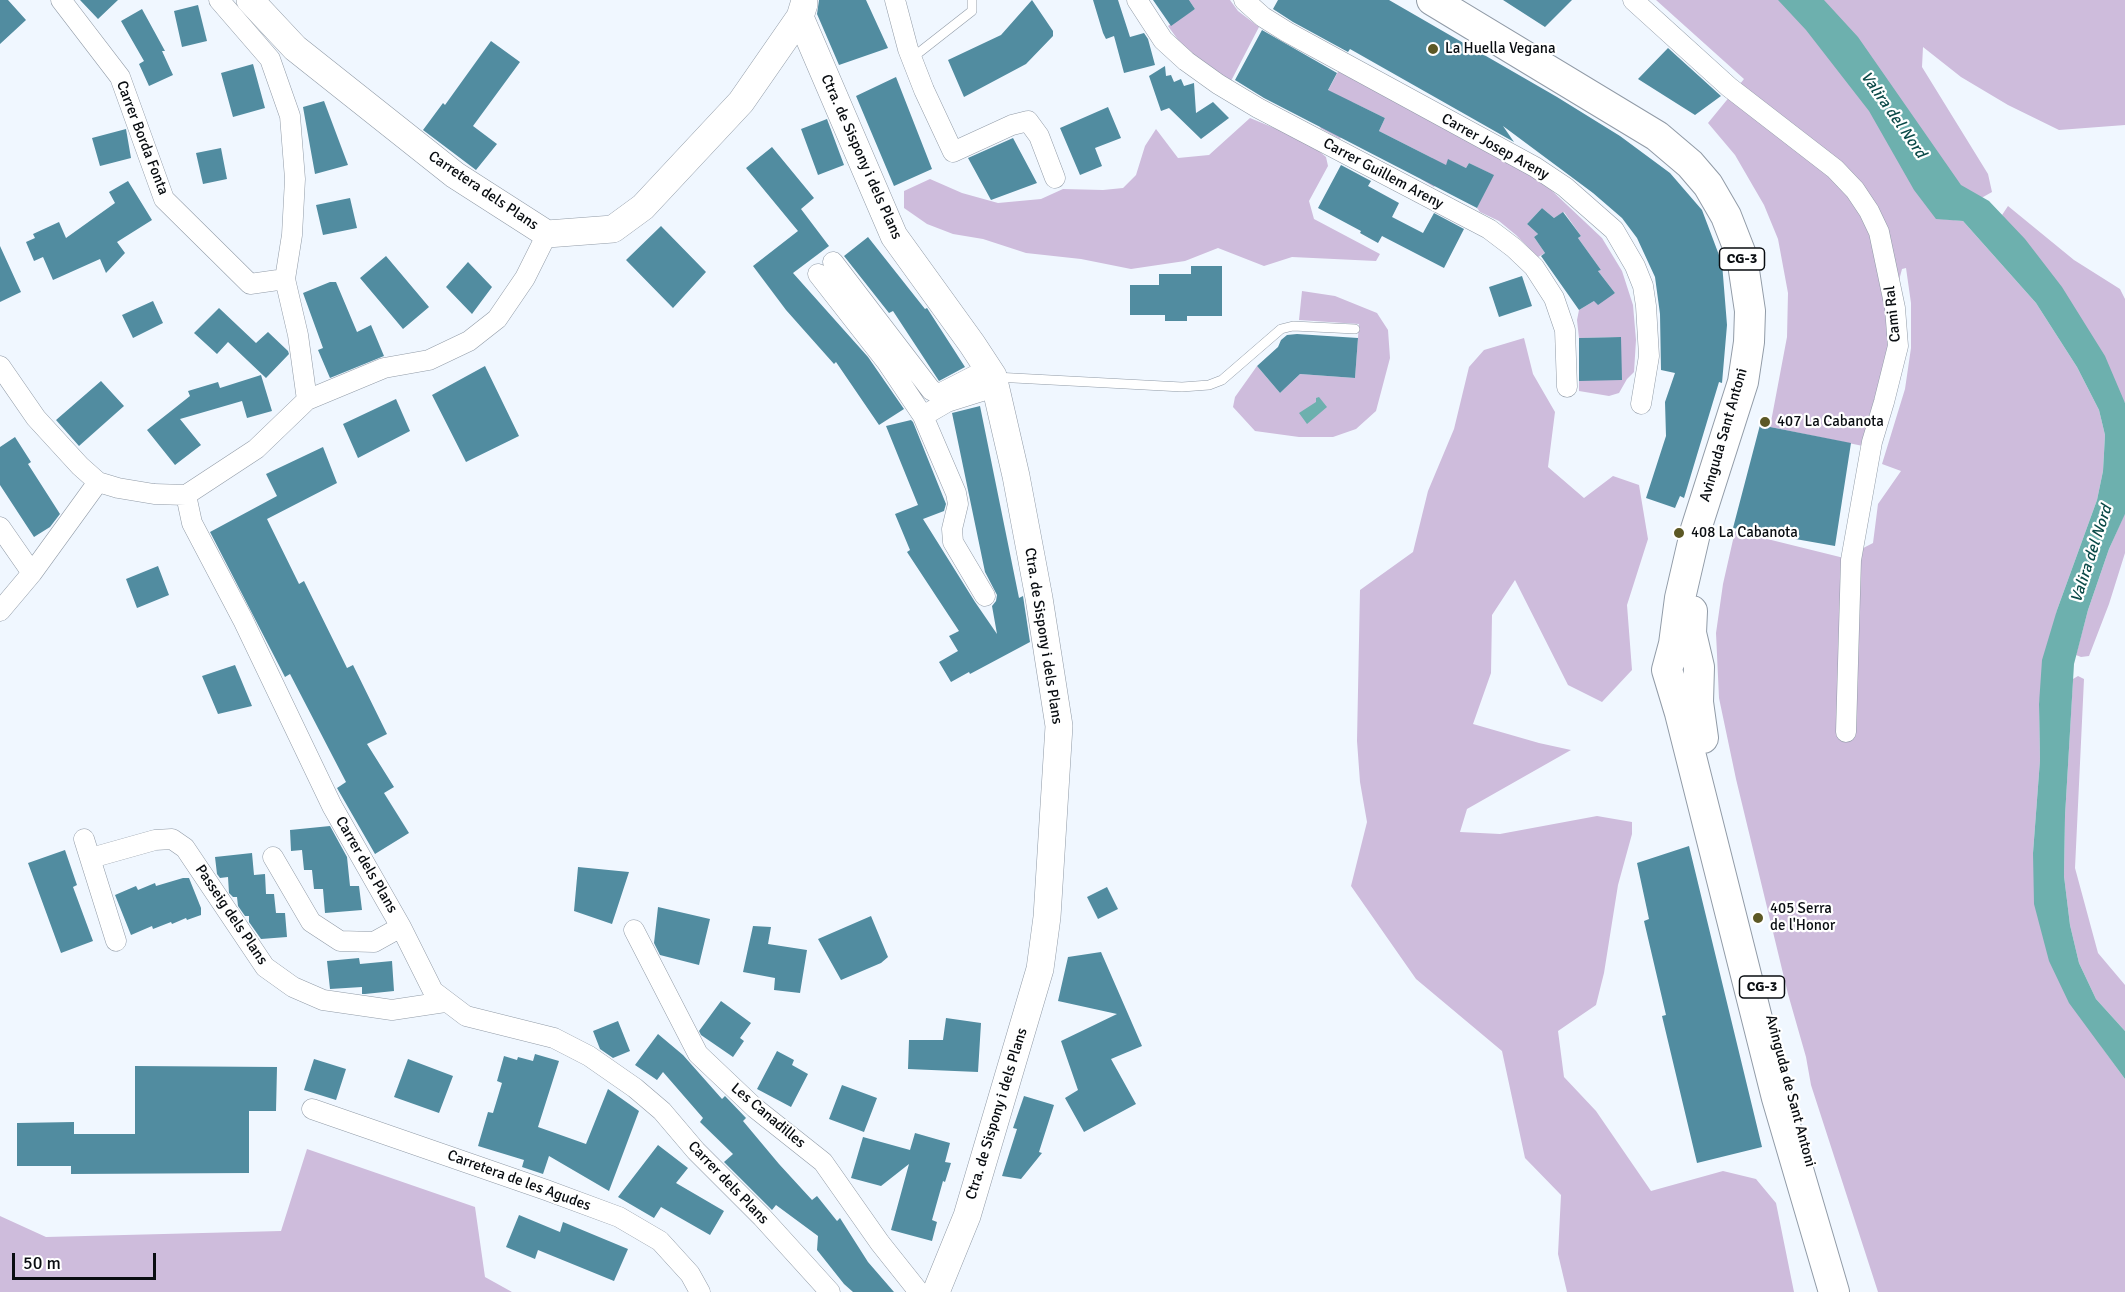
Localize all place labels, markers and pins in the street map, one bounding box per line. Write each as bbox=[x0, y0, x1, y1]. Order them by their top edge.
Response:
place label: La Huella Vegana bbox=[1445, 40, 1556, 58]
marker: La Huella Vegana bbox=[1426, 42, 1440, 56]
place label: 407 La Cabanota bbox=[1777, 413, 1884, 431]
marker: 407 La Cabanota bbox=[1758, 415, 1772, 429]
place label: 408 La Cabanota bbox=[1691, 524, 1798, 542]
marker: 408 La Cabanota bbox=[1672, 526, 1686, 540]
place label: 405 Serra de l'Honor bbox=[1770, 900, 1835, 935]
marker: 405 Serra de l'Honor bbox=[1751, 911, 1765, 925]

